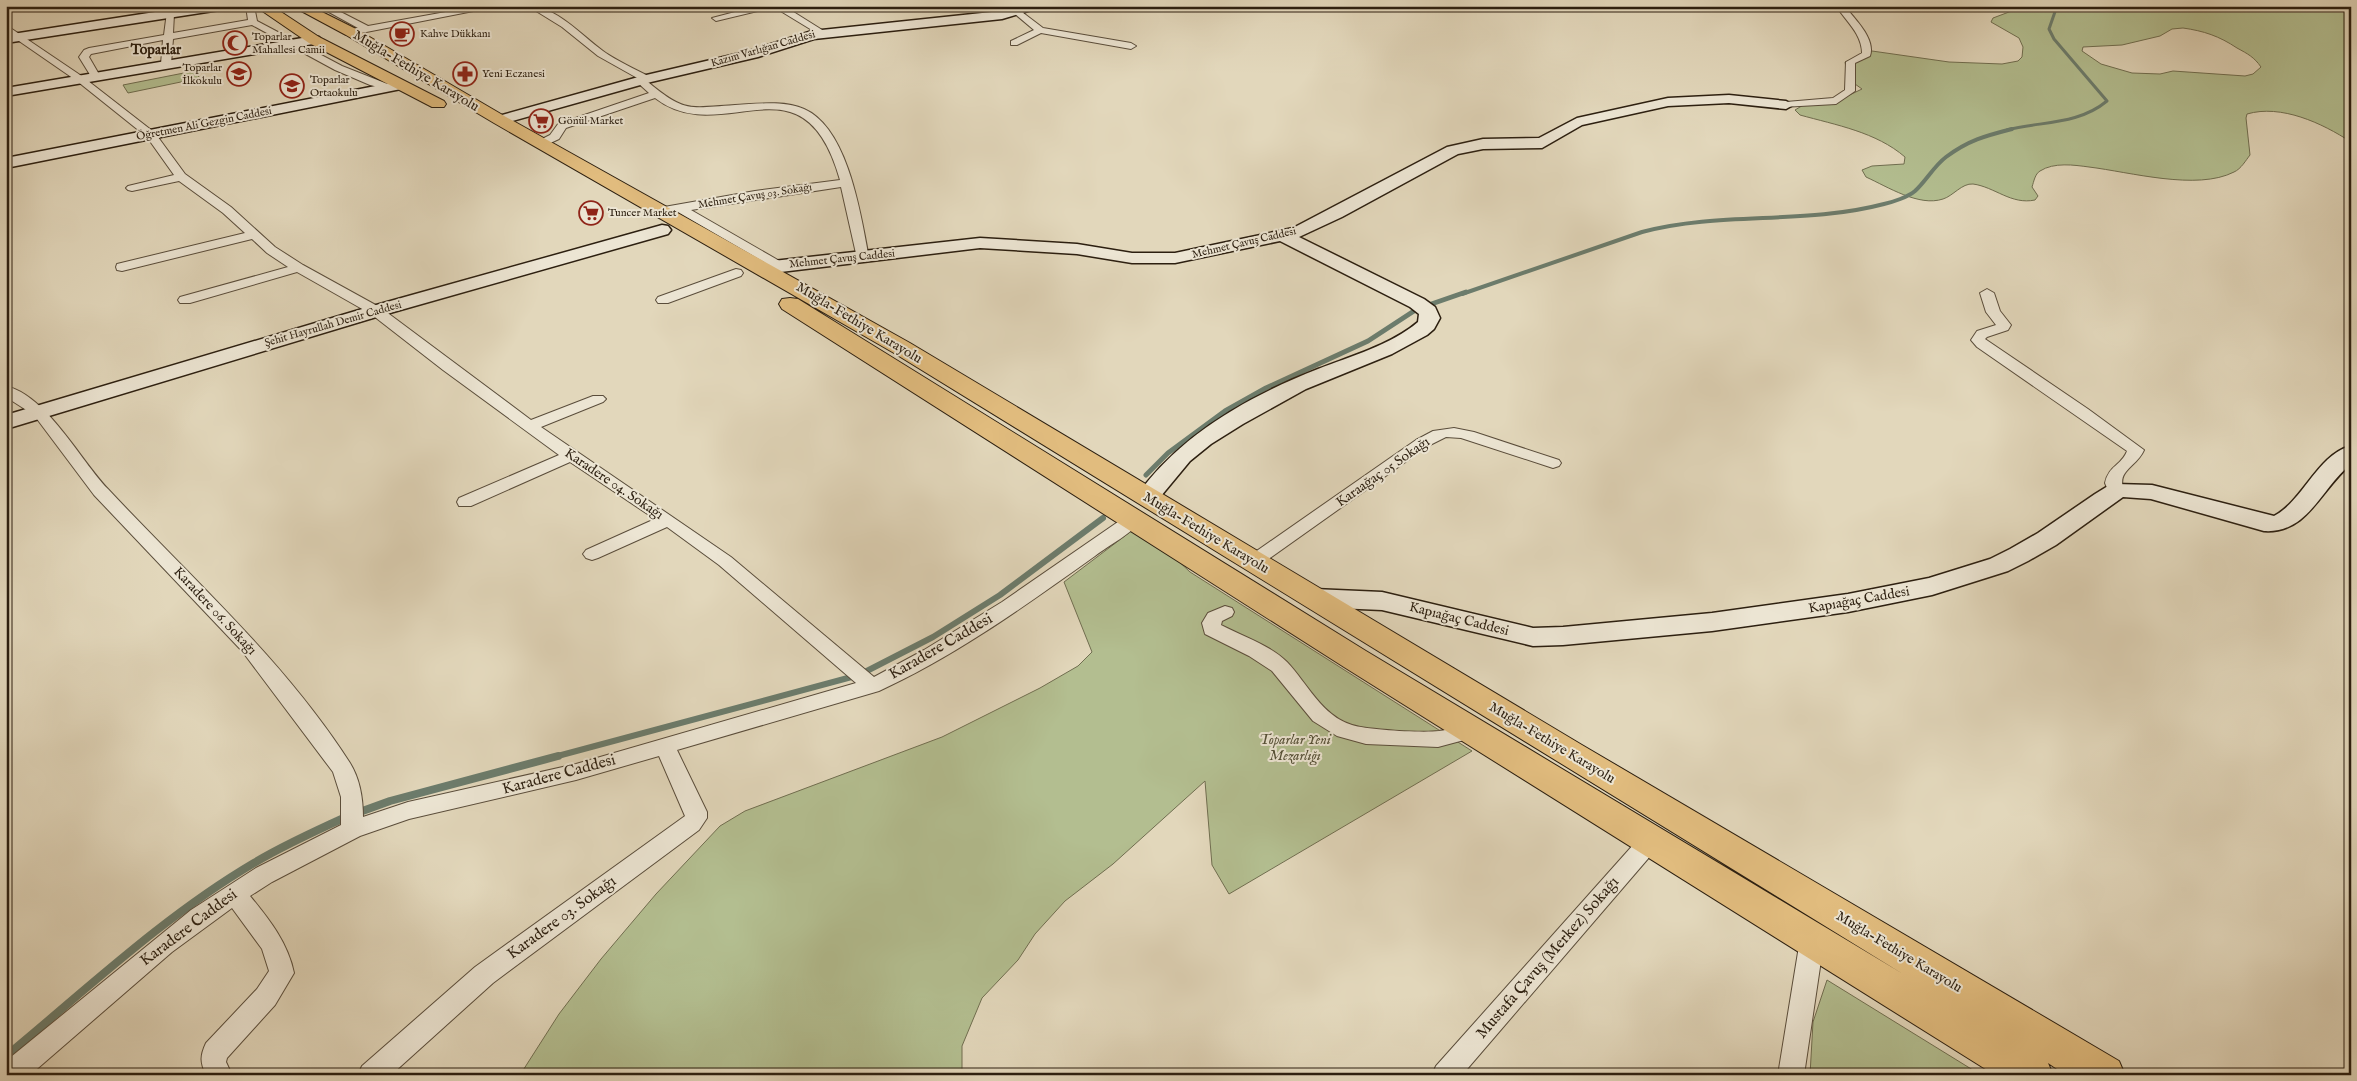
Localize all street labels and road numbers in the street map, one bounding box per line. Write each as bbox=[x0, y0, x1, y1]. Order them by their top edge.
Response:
street label: Muğla-Fethiye Karayolu bbox=[350, 26, 482, 116]
street label: Kazım Varlığan Caddesi bbox=[709, 27, 817, 71]
street label: Öğretmen Ali Gezgin Caddesi bbox=[135, 104, 273, 144]
street label: Mehmet Çavuş 03. Sokağı bbox=[697, 180, 813, 212]
street label: Mehmet Çavuş Caddesi bbox=[1191, 224, 1297, 262]
street label: Mehmet Çavuş Caddesi bbox=[788, 246, 896, 272]
street label: Muğla-Fethiye Karayolu bbox=[793, 278, 925, 368]
street label: Şehit Hayrullah Demir Caddesi bbox=[263, 298, 403, 350]
street label: Karaağaç 05 Sokağı bbox=[1333, 433, 1434, 511]
street label: Karadere 04. Sokağı bbox=[561, 444, 667, 524]
street label: Muğla-Fethiye Karayolu bbox=[1140, 488, 1272, 578]
street label: Karadere 06. Sokağı bbox=[169, 563, 261, 659]
street label: Kapıağaç Caddesi bbox=[1807, 582, 1911, 618]
street label: Kapıağaç Caddesi bbox=[1407, 598, 1511, 640]
street label: Karadere Caddesi bbox=[886, 609, 996, 685]
street label: Muğla-Fethiye Karayolu bbox=[1486, 698, 1618, 788]
street label: Karadere Caddesi bbox=[500, 750, 618, 800]
street label: Karadere 03. Sokağı bbox=[504, 872, 620, 964]
street label: Mustafa Çavuş (Merkez) Sokağı bbox=[1472, 873, 1624, 1043]
street label: Karadere Caddesi bbox=[136, 885, 242, 971]
street label: Muğla-Fethiye Karayolu bbox=[1833, 907, 1965, 997]

